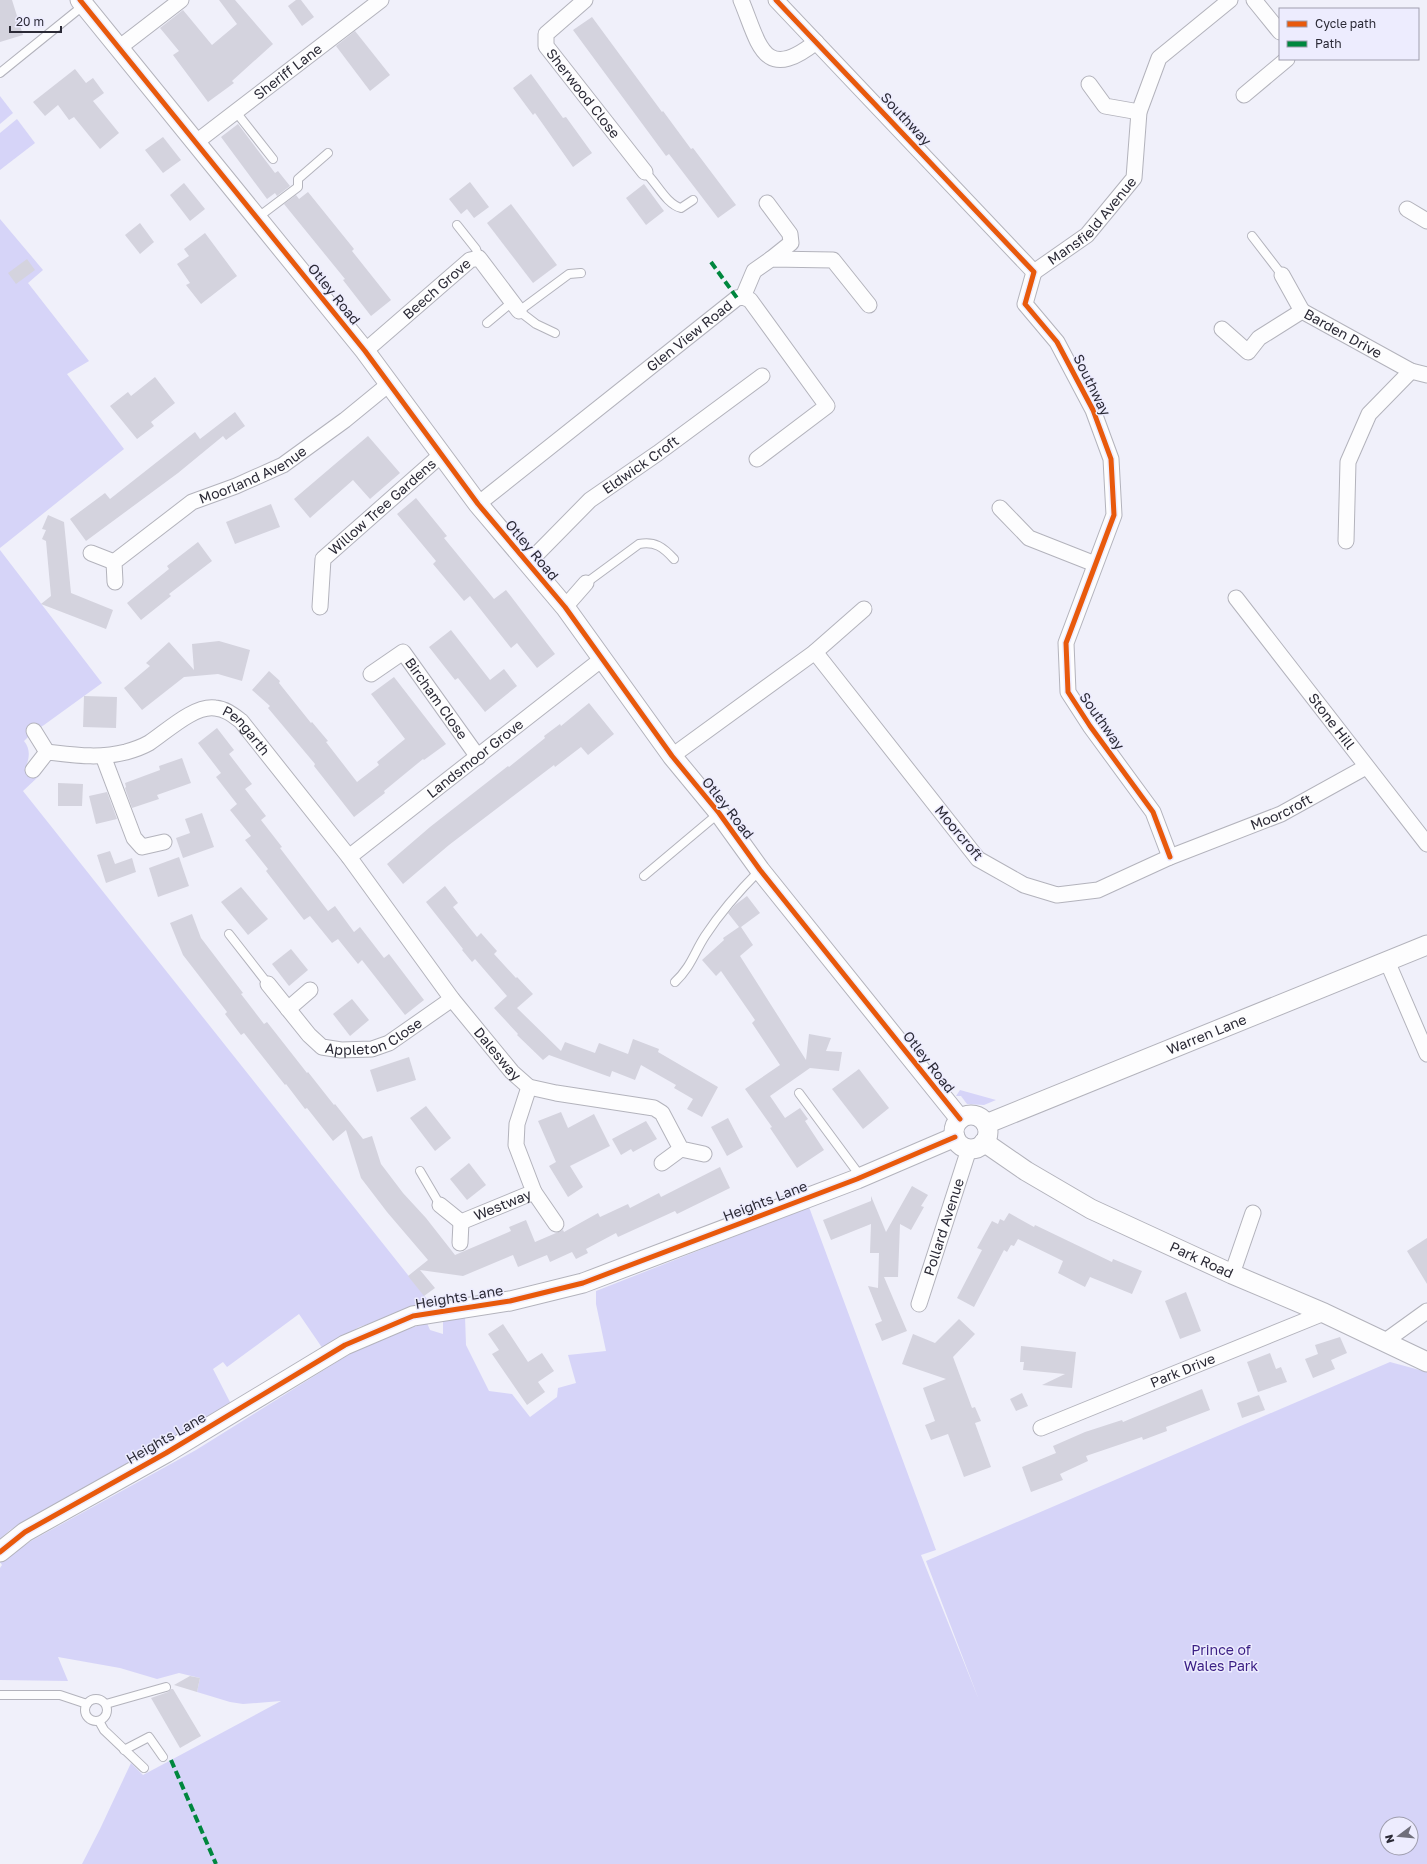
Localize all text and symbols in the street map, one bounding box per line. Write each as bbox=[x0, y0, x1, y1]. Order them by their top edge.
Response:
scale bar bbox=[10, 8, 61, 34]
legend bbox=[1279, 8, 1419, 60]
text: 20 m bbox=[16, 14, 44, 29]
text: Cycle path bbox=[1315, 16, 1376, 31]
text: Path bbox=[1315, 36, 1342, 51]
street label: Sheriff Lane bbox=[250, 40, 325, 103]
street label: Sherwood Close bbox=[543, 45, 624, 141]
street label: Southway bbox=[877, 89, 935, 149]
street label: Mansfield Avenue bbox=[1044, 173, 1140, 268]
street label: Beech Grove bbox=[399, 254, 474, 322]
street label: Otley Road bbox=[305, 260, 364, 328]
street label: Glen View Road bbox=[643, 296, 735, 375]
street label: Barden Drive bbox=[1301, 305, 1385, 361]
street label: Southway bbox=[1070, 351, 1115, 419]
street label: Eldwick Croft bbox=[599, 432, 682, 497]
street label: Moorland Avenue bbox=[197, 442, 309, 507]
street label: Willow Tree Gardens bbox=[325, 455, 439, 558]
street label: Otley Road bbox=[502, 516, 563, 583]
street label: Bircham Close bbox=[402, 654, 472, 742]
street label: Southway bbox=[1076, 689, 1129, 753]
street label: Stone Hill bbox=[1305, 690, 1359, 752]
street label: Pengarth bbox=[220, 702, 274, 758]
street label: Landsmoor Grove bbox=[423, 715, 526, 801]
street label: Otley Road bbox=[699, 773, 758, 842]
street label: Moorcroft bbox=[1248, 790, 1315, 833]
street label: Moorcroft bbox=[932, 802, 987, 864]
street label: Warren Lane bbox=[1164, 1010, 1249, 1058]
street label: Appleton Close bbox=[324, 1014, 425, 1058]
street label: Dalesway bbox=[471, 1024, 525, 1084]
street label: Otley Road bbox=[900, 1027, 959, 1096]
street label: Pollard Avenue bbox=[920, 1176, 967, 1278]
street label: Heights Lane bbox=[720, 1177, 809, 1224]
street label: Westway bbox=[471, 1185, 534, 1224]
street label: Park Road bbox=[1167, 1237, 1236, 1281]
street label: Heights Lane bbox=[414, 1281, 504, 1312]
street label: Park Drive bbox=[1148, 1349, 1218, 1391]
street label: Heights Lane bbox=[123, 1408, 208, 1467]
park label: Prince of Wales Park bbox=[1184, 1641, 1258, 1674]
north arrow bbox=[1379, 1816, 1419, 1856]
text: N bbox=[1382, 1833, 1396, 1845]

